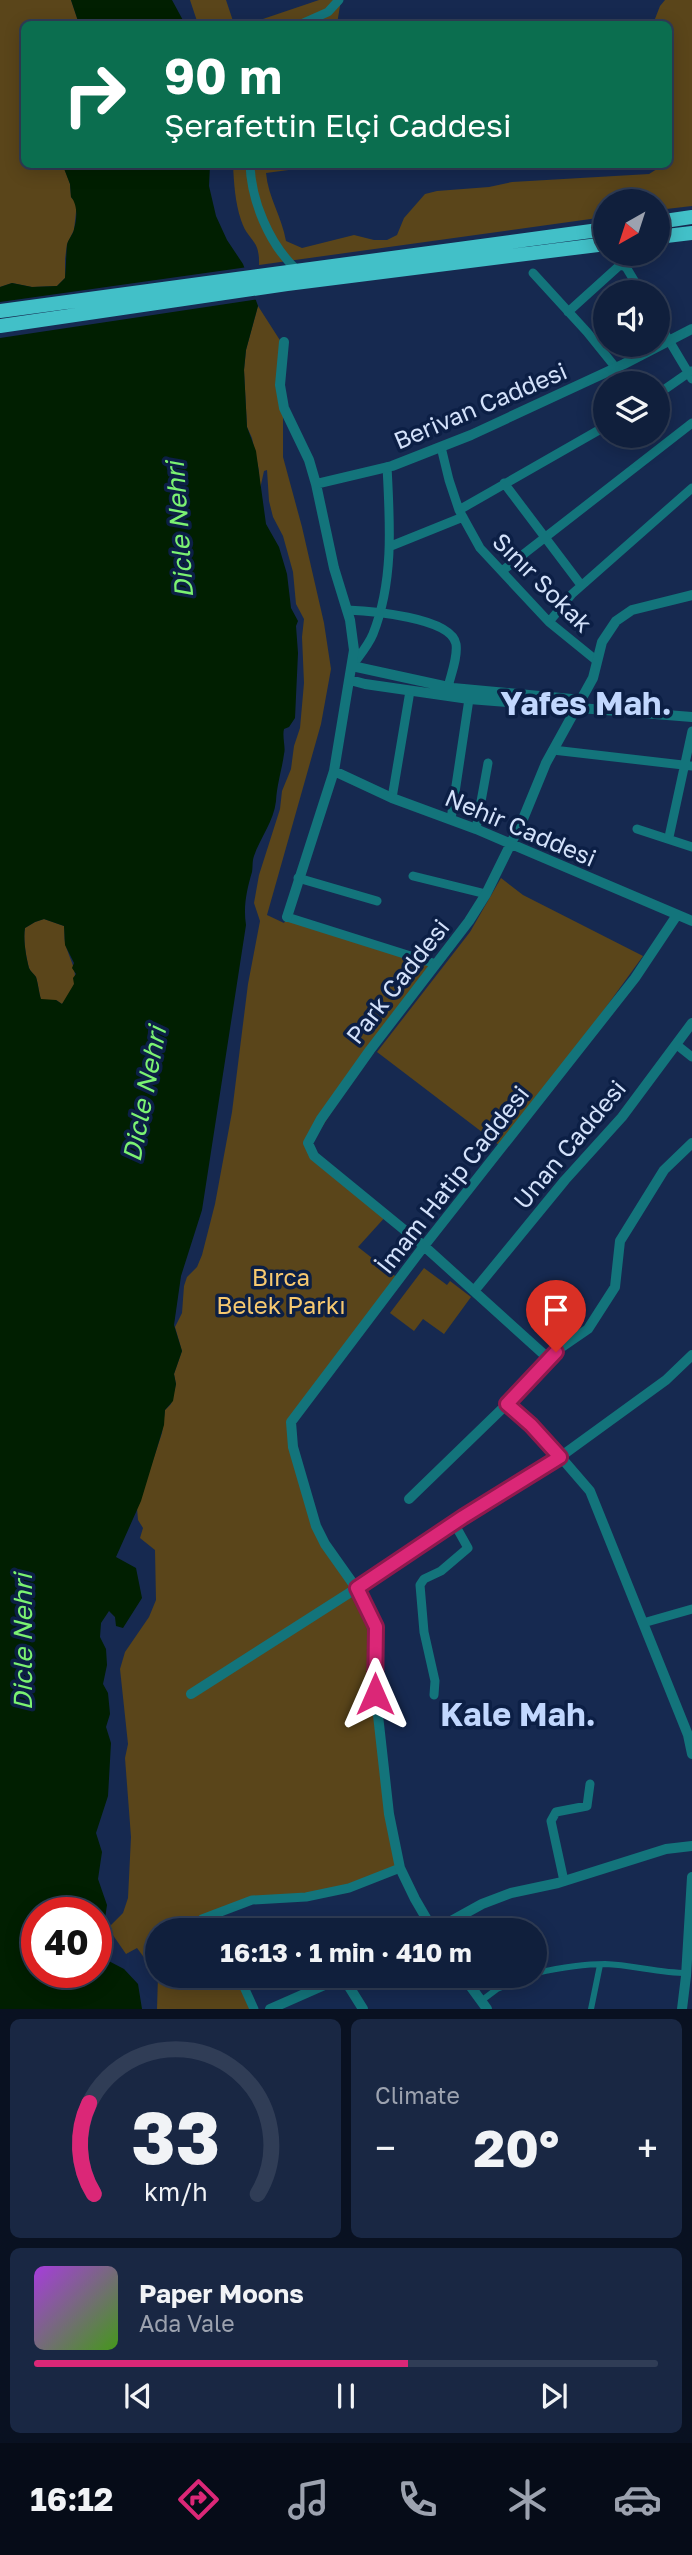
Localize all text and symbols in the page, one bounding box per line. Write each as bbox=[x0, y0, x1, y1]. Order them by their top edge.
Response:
text: 90 m bbox=[164, 46, 282, 105]
icon: right bbox=[49, 49, 140, 140]
text: Şerafettin Elçi Caddesi bbox=[164, 106, 512, 144]
north arrow bbox=[593, 189, 670, 266]
map controls bbox=[593, 189, 670, 448]
button: sound bbox=[593, 280, 670, 357]
street label: Berivan Caddesi bbox=[389, 355, 571, 455]
button: layers bbox=[593, 371, 670, 448]
water label: Dicle Nehri bbox=[159, 458, 199, 599]
street label: Sınır Sokak bbox=[487, 526, 599, 638]
district label: Yafes Mah. bbox=[500, 684, 672, 722]
street label: Nehir Caddesi bbox=[441, 782, 601, 872]
street label: Park Caddesi bbox=[339, 913, 455, 1049]
water label: Dicle Nehri bbox=[116, 1021, 173, 1164]
street label: Unan Caddesi bbox=[507, 1074, 631, 1214]
street label: İmam Hatip Caddesi bbox=[370, 1079, 534, 1279]
park label: Bırca Belek Parkı bbox=[216, 1262, 346, 1319]
pin bbox=[526, 1280, 586, 1352]
icon: arrive bbox=[537, 1291, 575, 1329]
water label: Dicle Nehri bbox=[7, 1571, 38, 1710]
position arrow bbox=[338, 1657, 412, 1731]
district label: Kale Mah. bbox=[440, 1695, 596, 1733]
speed limit sign: 40 bbox=[21, 1897, 112, 1988]
text: 16:13 · 1 min · 410 m bbox=[220, 1937, 472, 1968]
text: Climate bbox=[375, 2081, 460, 2109]
text: 33 bbox=[131, 2094, 220, 2181]
text: 20° bbox=[474, 2116, 559, 2178]
text: − bbox=[375, 2125, 396, 2170]
text: + bbox=[637, 2125, 658, 2170]
text: km/h bbox=[144, 2176, 207, 2207]
text: Paper Moons bbox=[139, 2278, 304, 2309]
text: Ada Vale bbox=[139, 2309, 235, 2337]
icon: previous bbox=[119, 2377, 157, 2415]
icon: pause bbox=[327, 2377, 365, 2415]
icon: next bbox=[535, 2377, 573, 2415]
icon: directions bbox=[174, 2475, 223, 2524]
icon: music bbox=[284, 2475, 333, 2524]
icon: phone bbox=[393, 2475, 442, 2524]
icon: climate bbox=[503, 2475, 552, 2524]
icon: car bbox=[613, 2475, 662, 2524]
text: 16:12 bbox=[30, 2480, 113, 2518]

